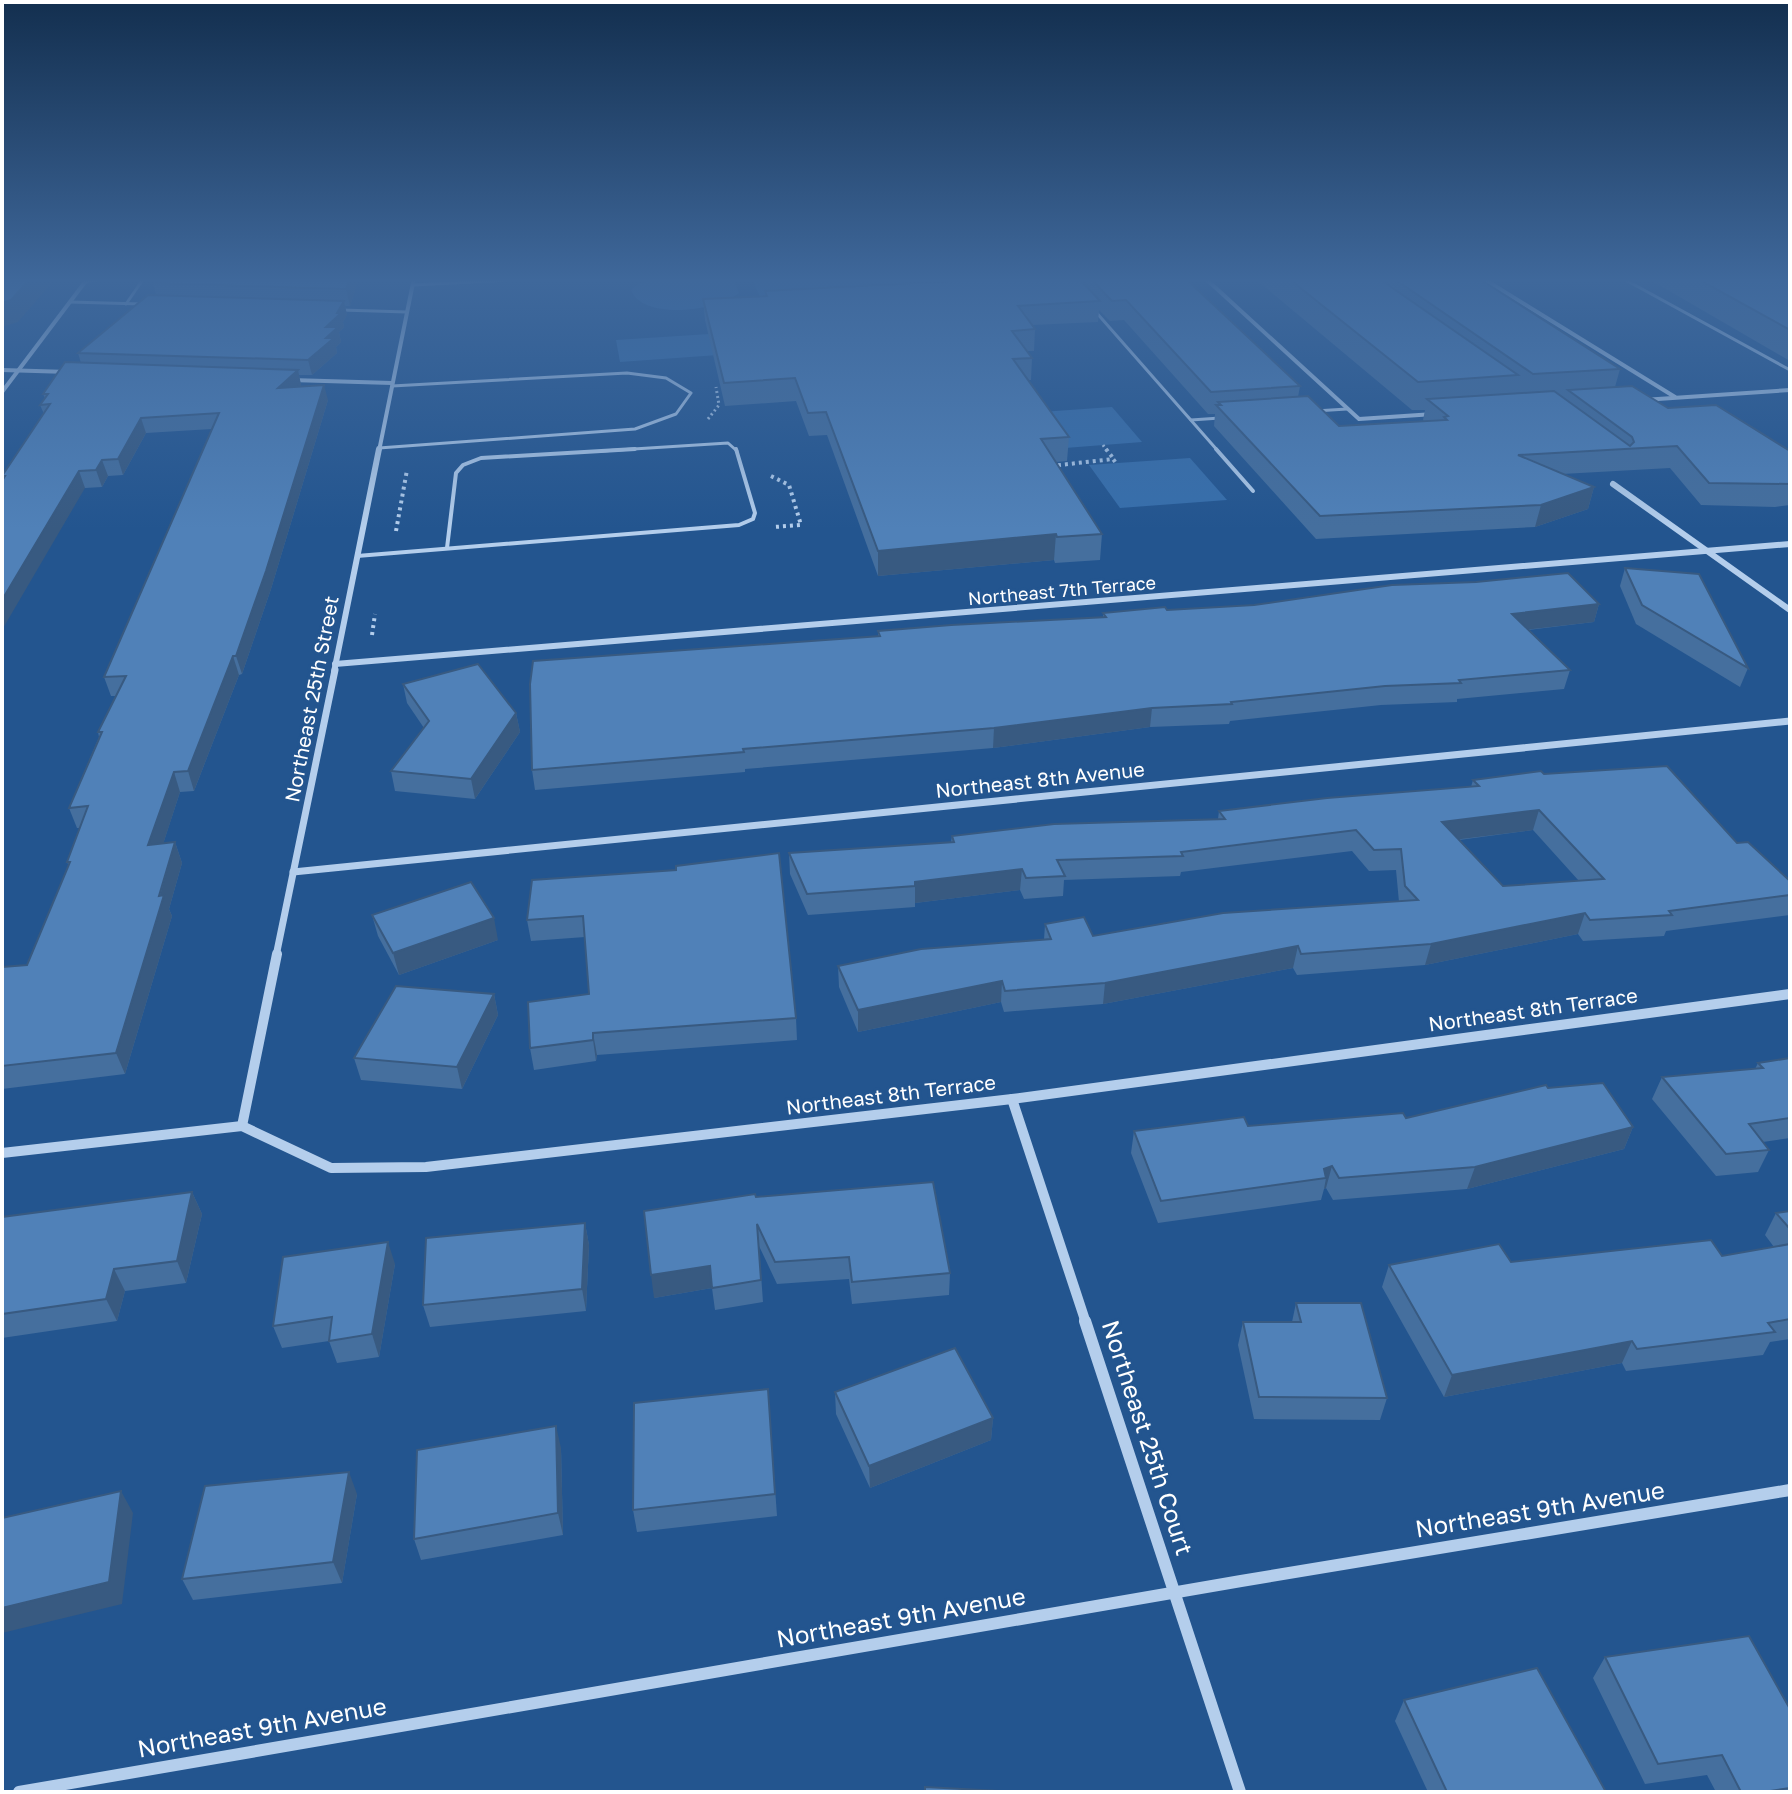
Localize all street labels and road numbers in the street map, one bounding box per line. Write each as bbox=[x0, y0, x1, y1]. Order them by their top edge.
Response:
street label: Northeast 7th Terrace bbox=[967, 571, 1157, 609]
street label: Northeast 25th Street bbox=[279, 593, 343, 804]
street label: Northeast 8th Avenue bbox=[934, 756, 1146, 802]
street label: Northeast 8th Terrace bbox=[1427, 982, 1639, 1036]
street label: Northeast 8th Terrace bbox=[785, 1069, 997, 1119]
street label: Northeast 25th Court bbox=[1097, 1316, 1200, 1559]
street label: Northeast 9th Avenue bbox=[1413, 1474, 1667, 1543]
street label: Northeast 9th Avenue bbox=[774, 1580, 1027, 1653]
street label: Northeast 9th Avenue bbox=[135, 1690, 388, 1763]

